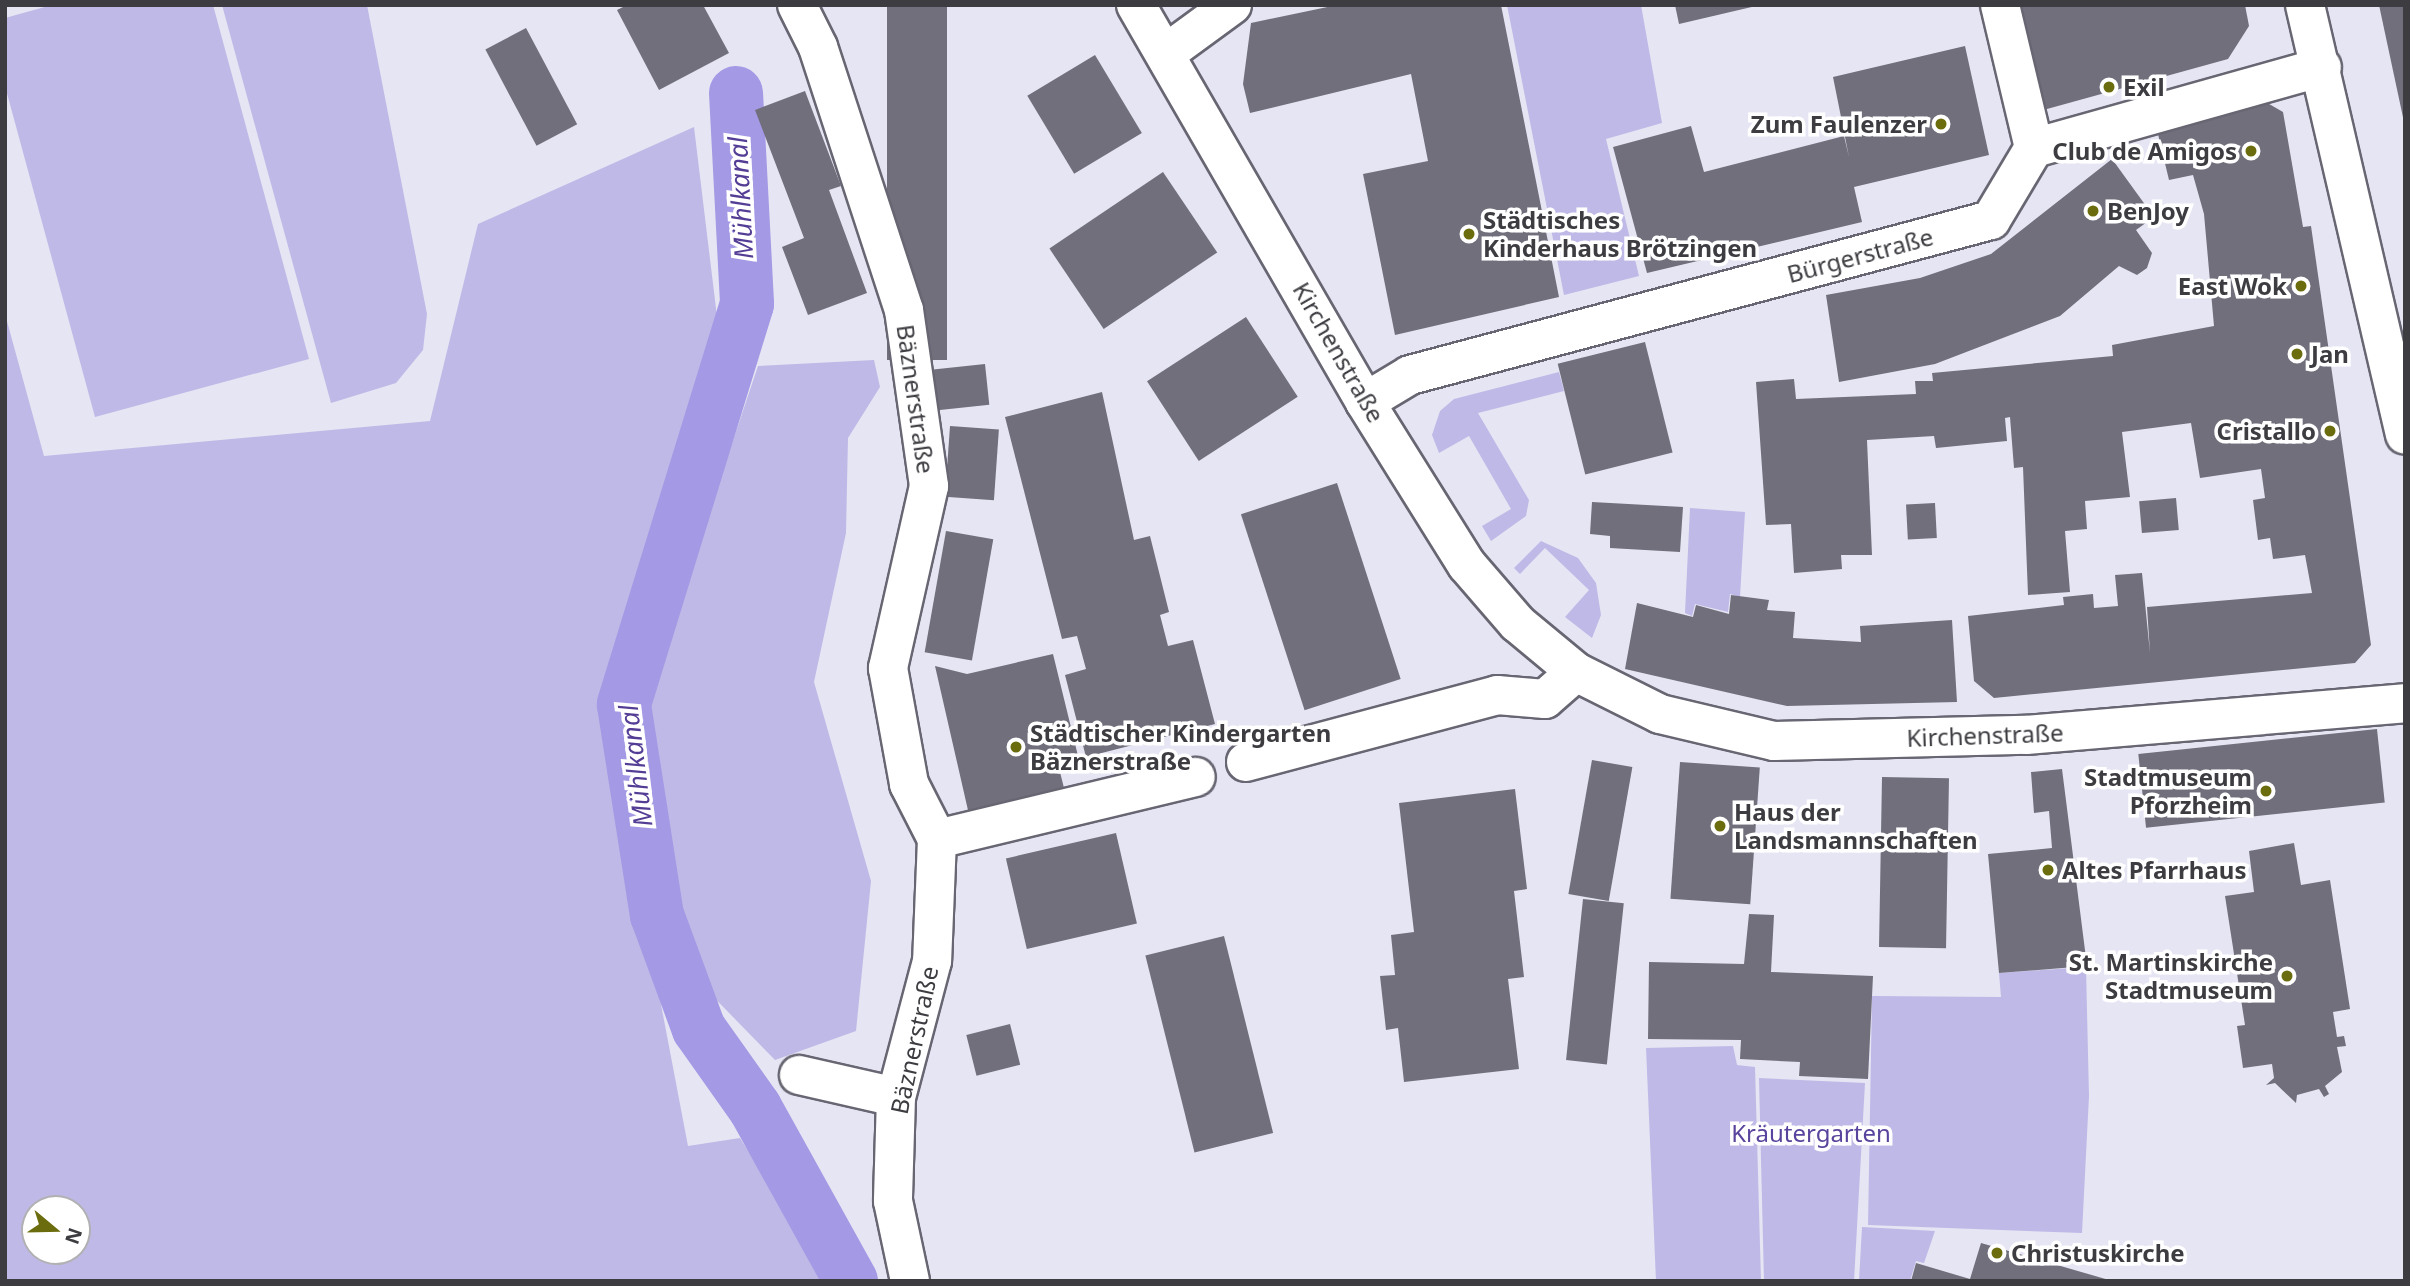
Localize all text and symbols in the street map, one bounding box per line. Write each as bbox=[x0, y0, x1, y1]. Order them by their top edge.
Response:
place label: Exil bbox=[2123, 73, 2165, 101]
marker: Exil bbox=[2101, 79, 2117, 95]
place label: Zum Faulenzer bbox=[1751, 110, 1927, 138]
marker: Zum Faulenzer bbox=[1933, 116, 1949, 132]
water label: Mühlkanal bbox=[722, 136, 760, 260]
place label: Club de Amigos bbox=[2052, 137, 2237, 165]
marker: Club de Amigos bbox=[2243, 143, 2259, 159]
place label: BenJoy bbox=[2107, 197, 2189, 225]
marker: BenJoy bbox=[2085, 203, 2101, 219]
place label: Städtisches Kinderhaus Brötzingen bbox=[1483, 206, 1757, 262]
street label: Bürgerstraße bbox=[1784, 222, 1936, 288]
marker: Städtisches Kinderhaus Brötzingen bbox=[1461, 226, 1477, 242]
place label: East Wok bbox=[2178, 272, 2287, 300]
street label: Kirchenstraße bbox=[1287, 277, 1391, 427]
marker: East Wok bbox=[2293, 278, 2309, 294]
street label: Bäznerstraße bbox=[891, 323, 941, 475]
place label: Jan bbox=[2311, 340, 2349, 368]
marker: Jan bbox=[2289, 346, 2305, 362]
place label: Cristallo bbox=[2217, 417, 2316, 445]
marker: Cristallo bbox=[2322, 423, 2338, 439]
water label: Mühlkanal bbox=[613, 703, 659, 829]
street label: Kirchenstraße bbox=[1906, 718, 2064, 752]
place label: Städtischer Kindergarten Bäznerstraße bbox=[1030, 719, 1331, 775]
marker: Städtischer Kindergarten Bäznerstraße bbox=[1008, 739, 1024, 755]
place label: Stadtmuseum Pforzheim bbox=[2084, 763, 2252, 819]
marker: Stadtmuseum Pforzheim bbox=[2258, 783, 2274, 799]
place label: Haus der Landsmannschaften bbox=[1734, 798, 1978, 854]
marker: Haus der Landsmannschaften bbox=[1712, 818, 1728, 834]
place label: Altes Pfarrhaus bbox=[2062, 856, 2246, 884]
marker: Altes Pfarrhaus bbox=[2040, 862, 2056, 878]
place label: St. Martinskirche Stadtmuseum bbox=[2069, 948, 2273, 1004]
street label: Bäznerstraße bbox=[884, 963, 944, 1117]
marker: St. Martinskirche Stadtmuseum bbox=[2279, 968, 2295, 984]
park label: Kräutergarten bbox=[1731, 1119, 1891, 1147]
north arrow bbox=[21, 1195, 91, 1265]
text: N bbox=[59, 1225, 89, 1248]
place label: Christuskirche bbox=[2011, 1239, 2185, 1267]
marker: Christuskirche bbox=[1989, 1245, 2005, 1261]

